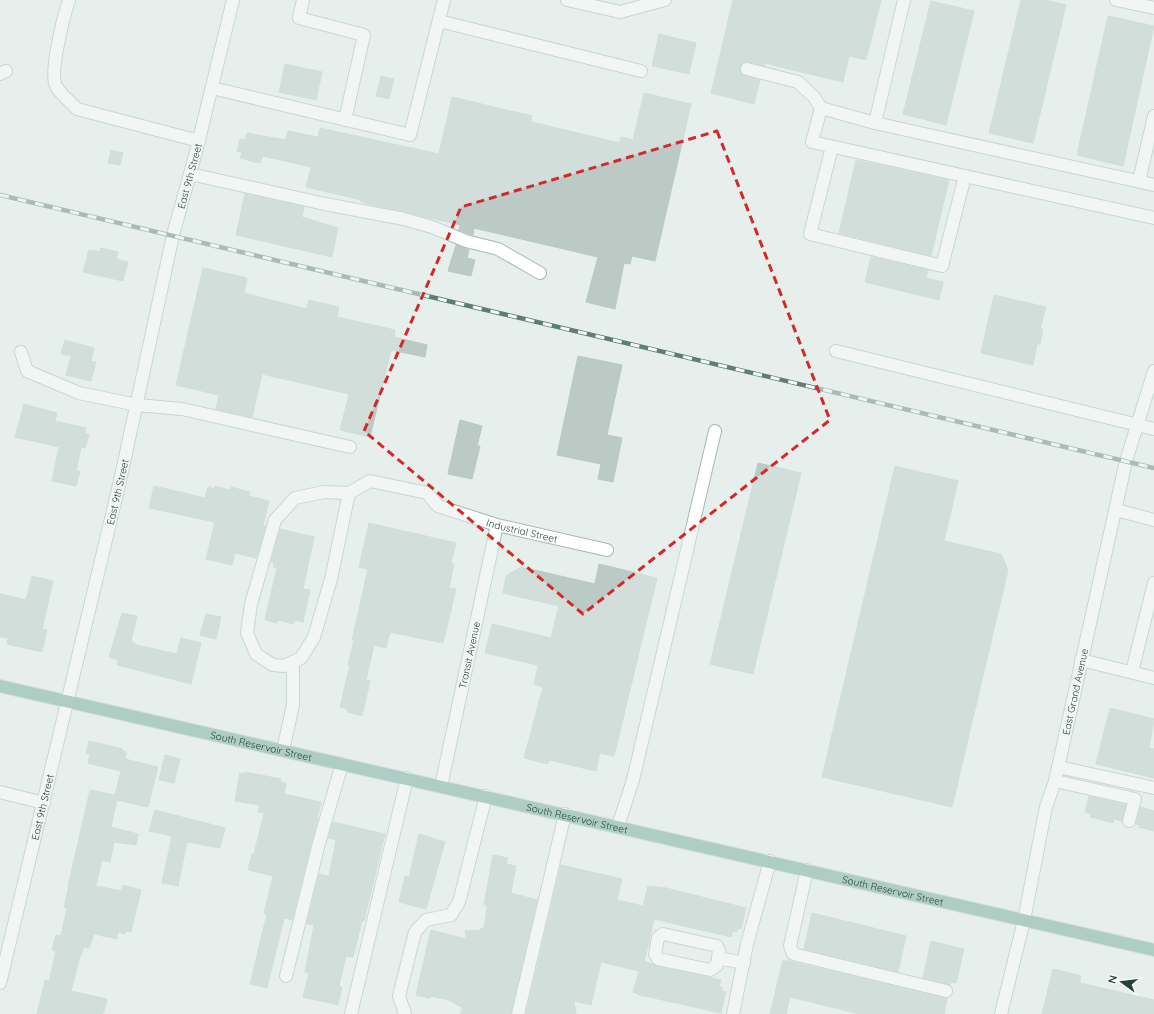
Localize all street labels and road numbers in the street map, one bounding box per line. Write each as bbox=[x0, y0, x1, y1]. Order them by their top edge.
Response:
street label: East 9th Street bbox=[174, 141, 205, 210]
street label: East 9th Street bbox=[103, 457, 131, 526]
street label: Industrial Street bbox=[485, 516, 560, 545]
street label: Transit Avenue bbox=[456, 620, 483, 690]
street label: East Grand Avenue bbox=[1059, 647, 1091, 736]
street label: South Reservoir Street bbox=[209, 728, 314, 764]
street label: East 9th Street bbox=[28, 772, 56, 841]
street label: South Reservoir Street bbox=[525, 800, 630, 836]
street label: South Reservoir Street bbox=[841, 872, 945, 908]

